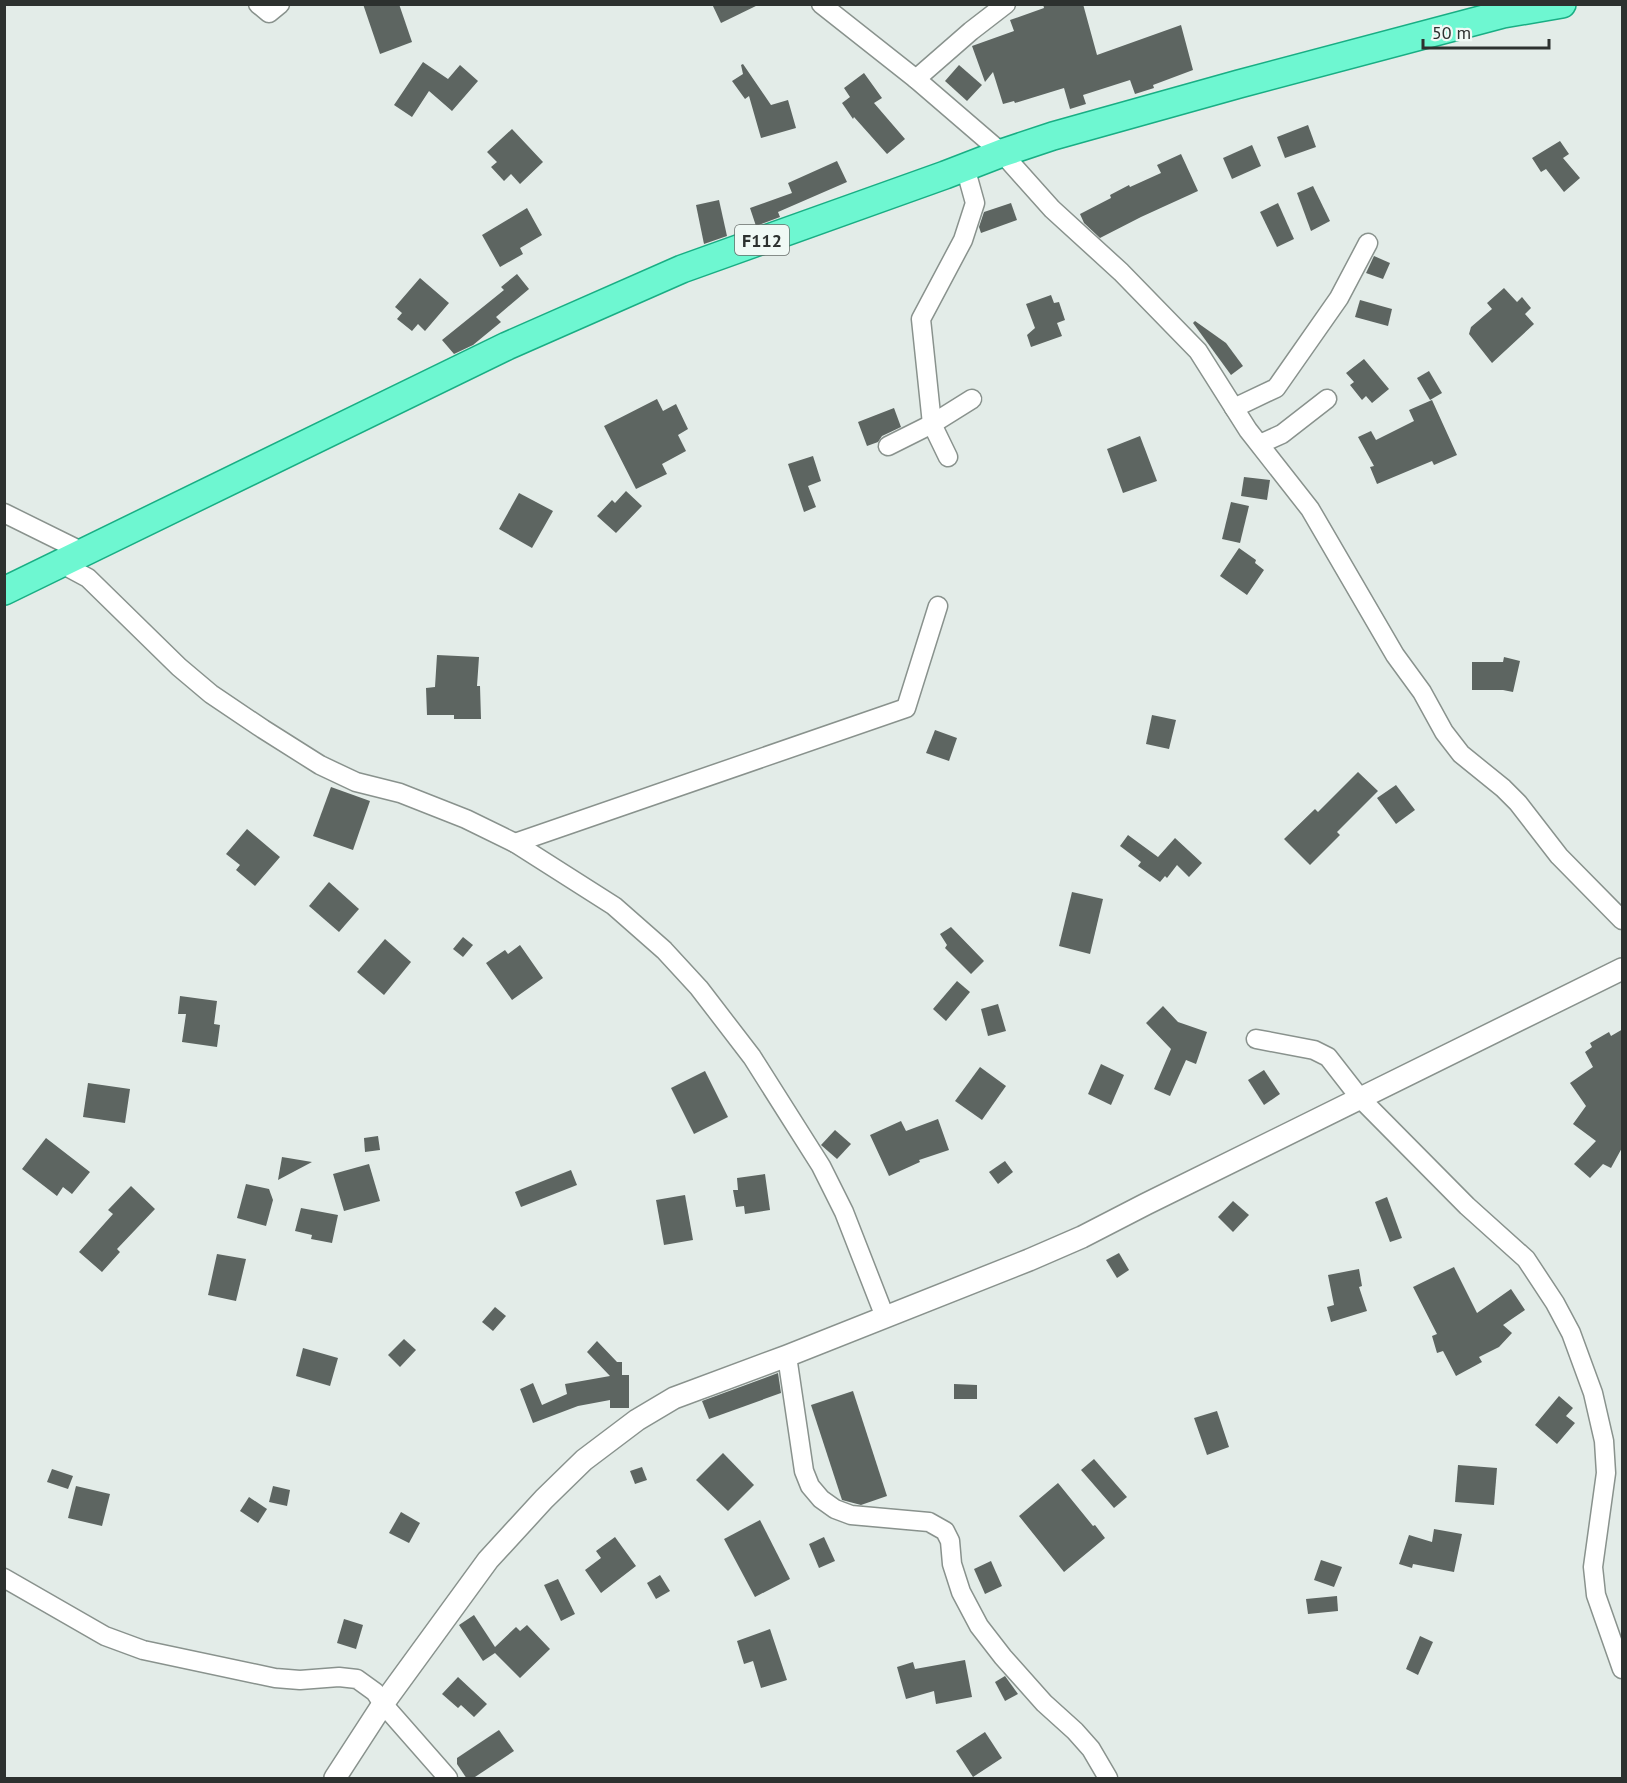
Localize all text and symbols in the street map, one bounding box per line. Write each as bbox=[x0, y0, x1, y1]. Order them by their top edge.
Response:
scale bar bbox=[1423, 12, 1549, 50]
text: 50 m bbox=[1432, 21, 1471, 44]
road number: F112 bbox=[735, 225, 789, 255]

